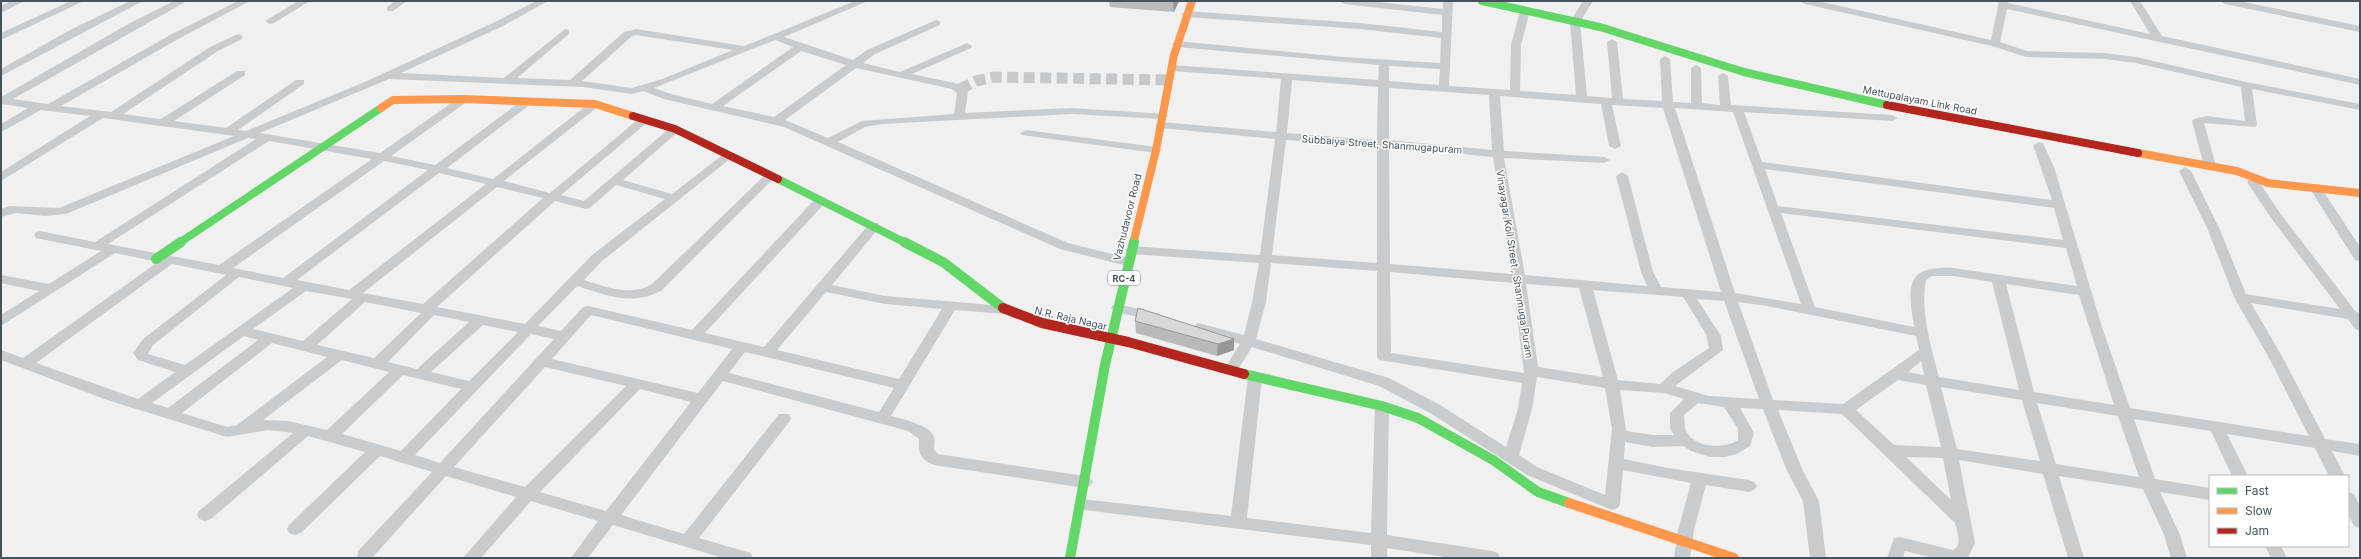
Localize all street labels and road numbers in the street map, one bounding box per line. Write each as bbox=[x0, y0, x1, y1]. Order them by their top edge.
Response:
street label: Mettupalayam Link Road bbox=[1862, 83, 1978, 117]
street label: Subbaiya Street, Shanmugapuram bbox=[1301, 132, 1463, 156]
street label: Vinayagar Koil Street , Shanmuga Puram bbox=[1494, 169, 1536, 359]
street label: Vazhudavoor Road bbox=[1110, 172, 1144, 262]
road number: RC-4 bbox=[1108, 271, 1140, 285]
street label: N.R. Raja Nagar bbox=[1034, 304, 1109, 332]

